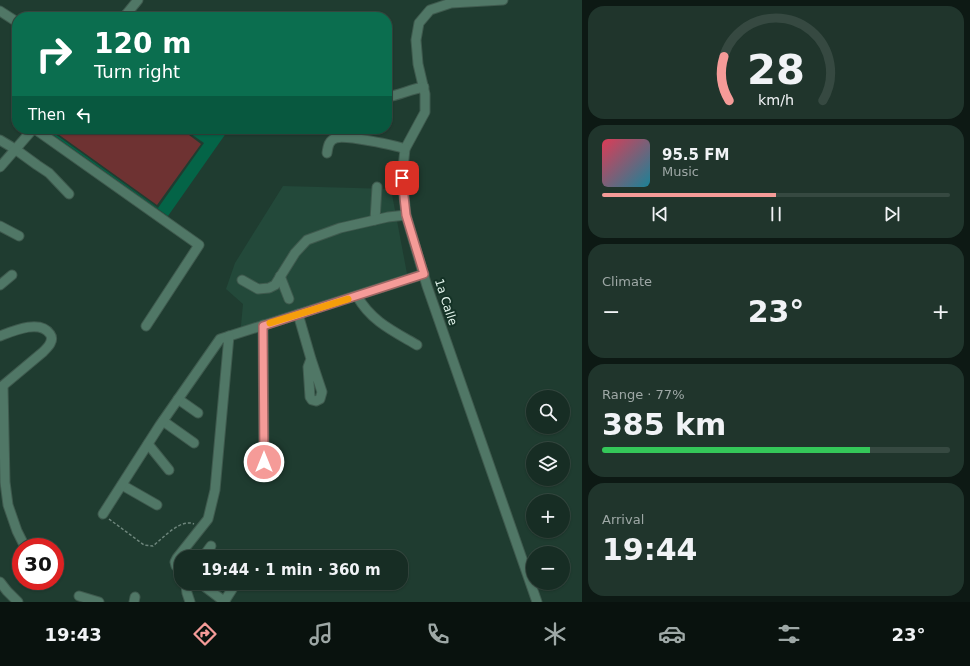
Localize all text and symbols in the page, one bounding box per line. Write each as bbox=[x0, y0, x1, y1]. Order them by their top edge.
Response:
text: 120 m bbox=[94, 27, 191, 60]
icon: right bbox=[28, 28, 80, 80]
text: 28 bbox=[747, 44, 805, 93]
text: Turn right bbox=[94, 61, 180, 82]
text: km/h bbox=[758, 91, 794, 107]
icon: left bbox=[73, 104, 95, 126]
text: Then bbox=[28, 106, 65, 124]
text: 95.5 FM bbox=[662, 146, 729, 164]
pin bbox=[385, 161, 419, 195]
text: Music bbox=[662, 164, 699, 179]
icon: arrive bbox=[391, 167, 413, 189]
icon: previous bbox=[649, 203, 671, 225]
icon: pause bbox=[765, 203, 787, 225]
icon: next bbox=[881, 203, 903, 225]
text: Climate bbox=[602, 274, 652, 289]
street label: 1a Calle bbox=[432, 277, 460, 327]
text: 23° bbox=[748, 294, 804, 329]
text: − bbox=[602, 299, 620, 324]
text: + bbox=[932, 299, 950, 324]
text: Range · 77% bbox=[602, 387, 685, 402]
map controls bbox=[526, 390, 570, 590]
button: search bbox=[526, 390, 570, 434]
text: 385 km bbox=[602, 407, 726, 442]
position arrow bbox=[243, 441, 285, 483]
button: layers bbox=[526, 442, 570, 486]
button: + bbox=[526, 494, 570, 538]
text: Arrival bbox=[602, 512, 644, 527]
text: 19:44 bbox=[602, 532, 698, 567]
speed limit sign: 30 bbox=[12, 538, 64, 590]
button: − bbox=[526, 546, 570, 590]
text: 19:44 · 1 min · 360 m bbox=[201, 561, 381, 579]
icon: directions bbox=[191, 620, 219, 648]
icon: music bbox=[307, 620, 335, 648]
icon: phone bbox=[424, 620, 452, 648]
icon: climate bbox=[541, 620, 569, 648]
icon: car bbox=[658, 620, 686, 648]
icon: filters bbox=[775, 620, 803, 648]
text: 19:43 bbox=[44, 624, 102, 645]
text: 23° bbox=[892, 624, 926, 645]

